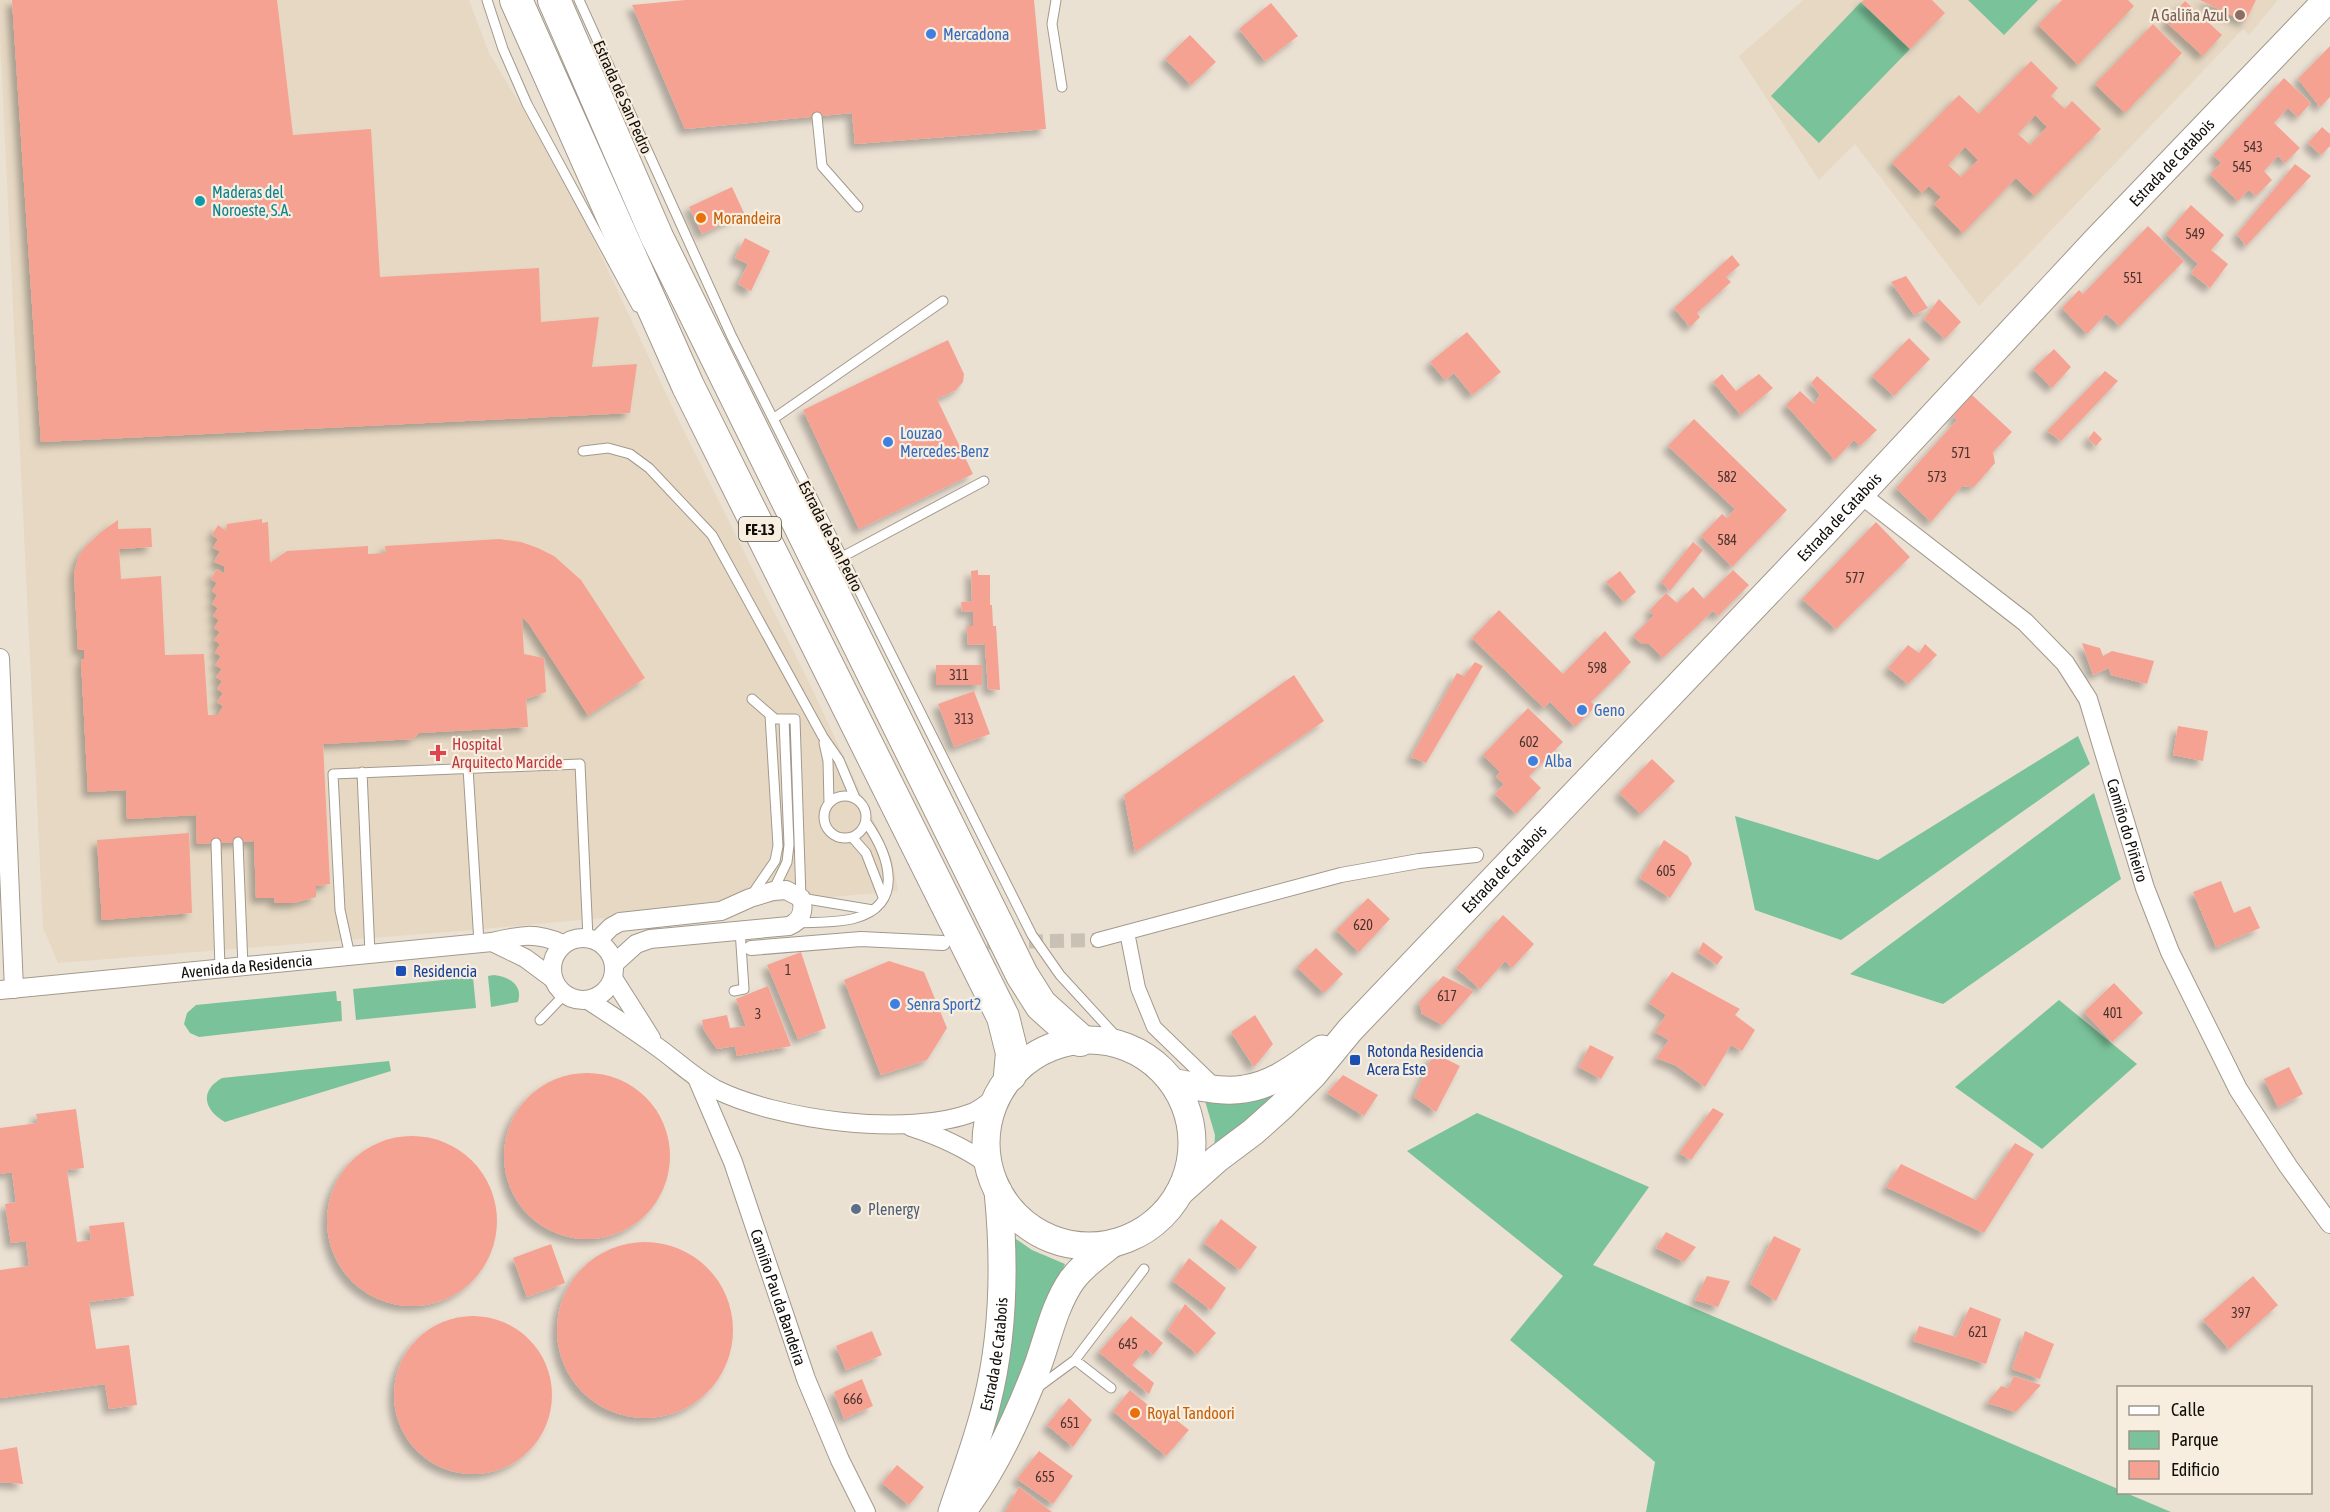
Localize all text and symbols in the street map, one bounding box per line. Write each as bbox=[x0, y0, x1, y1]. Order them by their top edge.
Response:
place label: A Galiña Azul bbox=[2151, 6, 2229, 24]
marker: A Galiña Azul bbox=[2233, 8, 2247, 22]
place label: Mercadona bbox=[943, 25, 1009, 43]
marker: Mercadona bbox=[924, 27, 938, 41]
street label: Estrada de San Pedro bbox=[590, 38, 656, 156]
street label: Estrada de Catabois bbox=[2125, 114, 2218, 210]
house number: 543 bbox=[2243, 139, 2263, 155]
house number: 545 bbox=[2232, 159, 2252, 175]
place label: Maderas del Noroeste, S.A. bbox=[212, 183, 291, 219]
marker: Maderas del Noroeste, S.A. bbox=[193, 194, 207, 208]
place label: Morandeira bbox=[713, 209, 781, 227]
marker: Morandeira bbox=[694, 211, 708, 225]
house number: 549 bbox=[2185, 226, 2205, 242]
house number: 551 bbox=[2123, 270, 2143, 286]
place label: Louzao Mercedes-Benz bbox=[900, 424, 989, 460]
marker: Louzao Mercedes-Benz bbox=[881, 435, 895, 449]
house number: 571 bbox=[1951, 445, 1971, 461]
house number: 582 bbox=[1717, 469, 1737, 485]
street label: Estrada de Catabois bbox=[1793, 469, 1885, 565]
house number: 573 bbox=[1927, 469, 1947, 485]
street label: Estrada de San Pedro bbox=[795, 478, 867, 594]
road number: FE-13 bbox=[739, 517, 781, 541]
house number: 584 bbox=[1717, 532, 1737, 548]
house number: 577 bbox=[1845, 570, 1865, 586]
house number: 598 bbox=[1587, 660, 1607, 676]
house number: 311 bbox=[949, 667, 969, 683]
place label: Geno bbox=[1594, 701, 1625, 719]
marker: Geno bbox=[1575, 703, 1589, 717]
house number: 313 bbox=[954, 711, 974, 727]
house number: 602 bbox=[1519, 734, 1539, 750]
place label: Hospital Arquitecto Marcide bbox=[452, 735, 563, 772]
marker: Hospital Arquitecto Marcide bbox=[429, 744, 447, 762]
place label: Alba bbox=[1545, 752, 1572, 770]
marker: Alba bbox=[1526, 754, 1540, 768]
street label: Camiño do Piñeiro bbox=[2104, 777, 2152, 884]
street label: Estrada de Catabois bbox=[1458, 821, 1550, 916]
house number: 605 bbox=[1656, 863, 1676, 879]
house number: 620 bbox=[1353, 917, 1373, 933]
street label: Avenida da Residencia bbox=[180, 951, 313, 981]
place label: Residencia bbox=[413, 962, 477, 980]
house number: 1 bbox=[785, 962, 791, 978]
marker: Residencia bbox=[394, 964, 408, 978]
house number: 617 bbox=[1437, 988, 1457, 1004]
place label: Senra Sport2 bbox=[907, 995, 981, 1014]
marker: Senra Sport2 bbox=[888, 997, 902, 1011]
house number: 401 bbox=[2103, 1005, 2123, 1021]
house number: 3 bbox=[755, 1006, 761, 1022]
place label: Rotonda Residencia Acera Este bbox=[1367, 1042, 1484, 1078]
marker: Rotonda Residencia Acera Este bbox=[1348, 1053, 1362, 1067]
place label: Plenergy bbox=[868, 1200, 920, 1219]
marker: Plenergy bbox=[849, 1202, 863, 1216]
street label: Camiño Pau da Bandeira bbox=[747, 1227, 810, 1368]
street label: Estrada de Catabois bbox=[976, 1297, 1011, 1413]
house number: 397 bbox=[2231, 1305, 2251, 1321]
house number: 621 bbox=[1968, 1324, 1988, 1340]
house number: 645 bbox=[1118, 1336, 1138, 1352]
legend bbox=[2117, 1386, 2312, 1494]
house number: 666 bbox=[843, 1391, 863, 1407]
text: Calle bbox=[2171, 1399, 2205, 1420]
place label: Royal Tandoori bbox=[1147, 1404, 1235, 1423]
marker: Royal Tandoori bbox=[1128, 1406, 1142, 1420]
house number: 651 bbox=[1060, 1415, 1080, 1431]
text: Parque bbox=[2171, 1429, 2219, 1450]
text: Edificio bbox=[2171, 1459, 2220, 1480]
house number: 655 bbox=[1035, 1469, 1055, 1485]

